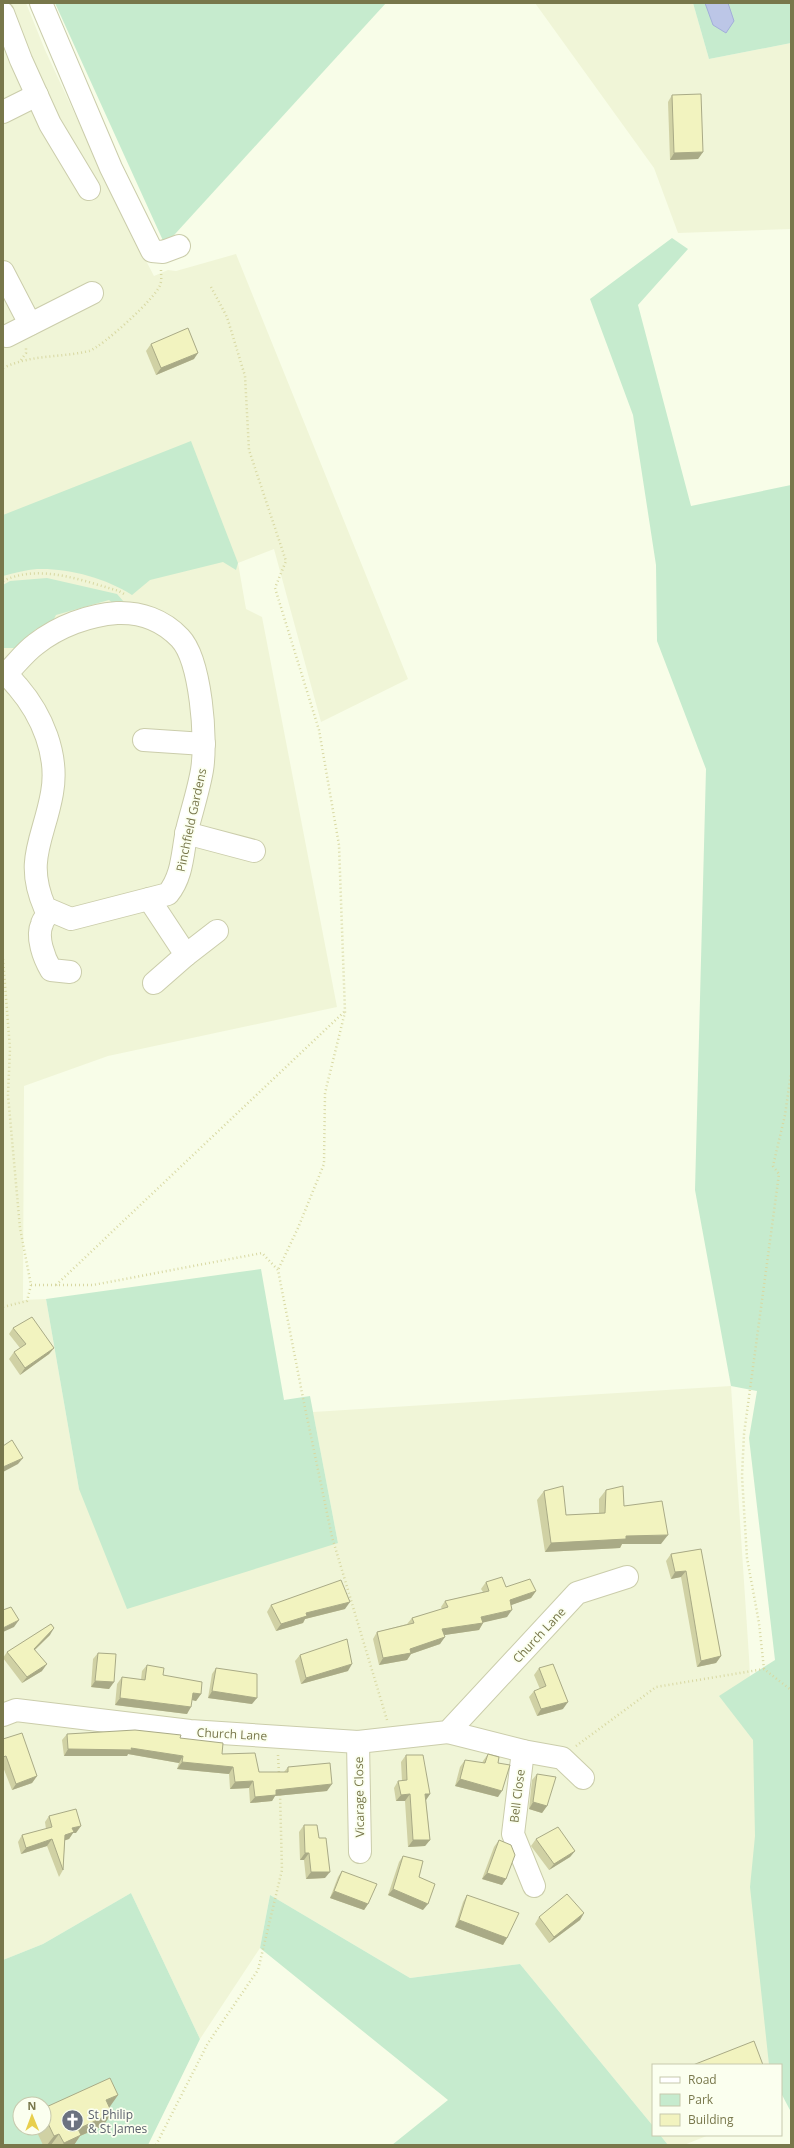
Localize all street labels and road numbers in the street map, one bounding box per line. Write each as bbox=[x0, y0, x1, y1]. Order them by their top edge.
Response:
street label: Pinchfield Gardens bbox=[172, 766, 210, 873]
street label: Church Lane bbox=[509, 1603, 569, 1667]
street label: Church Lane bbox=[196, 1724, 268, 1744]
street label: Vicarage Close bbox=[350, 1756, 368, 1838]
street label: Bell Close bbox=[505, 1768, 529, 1824]

